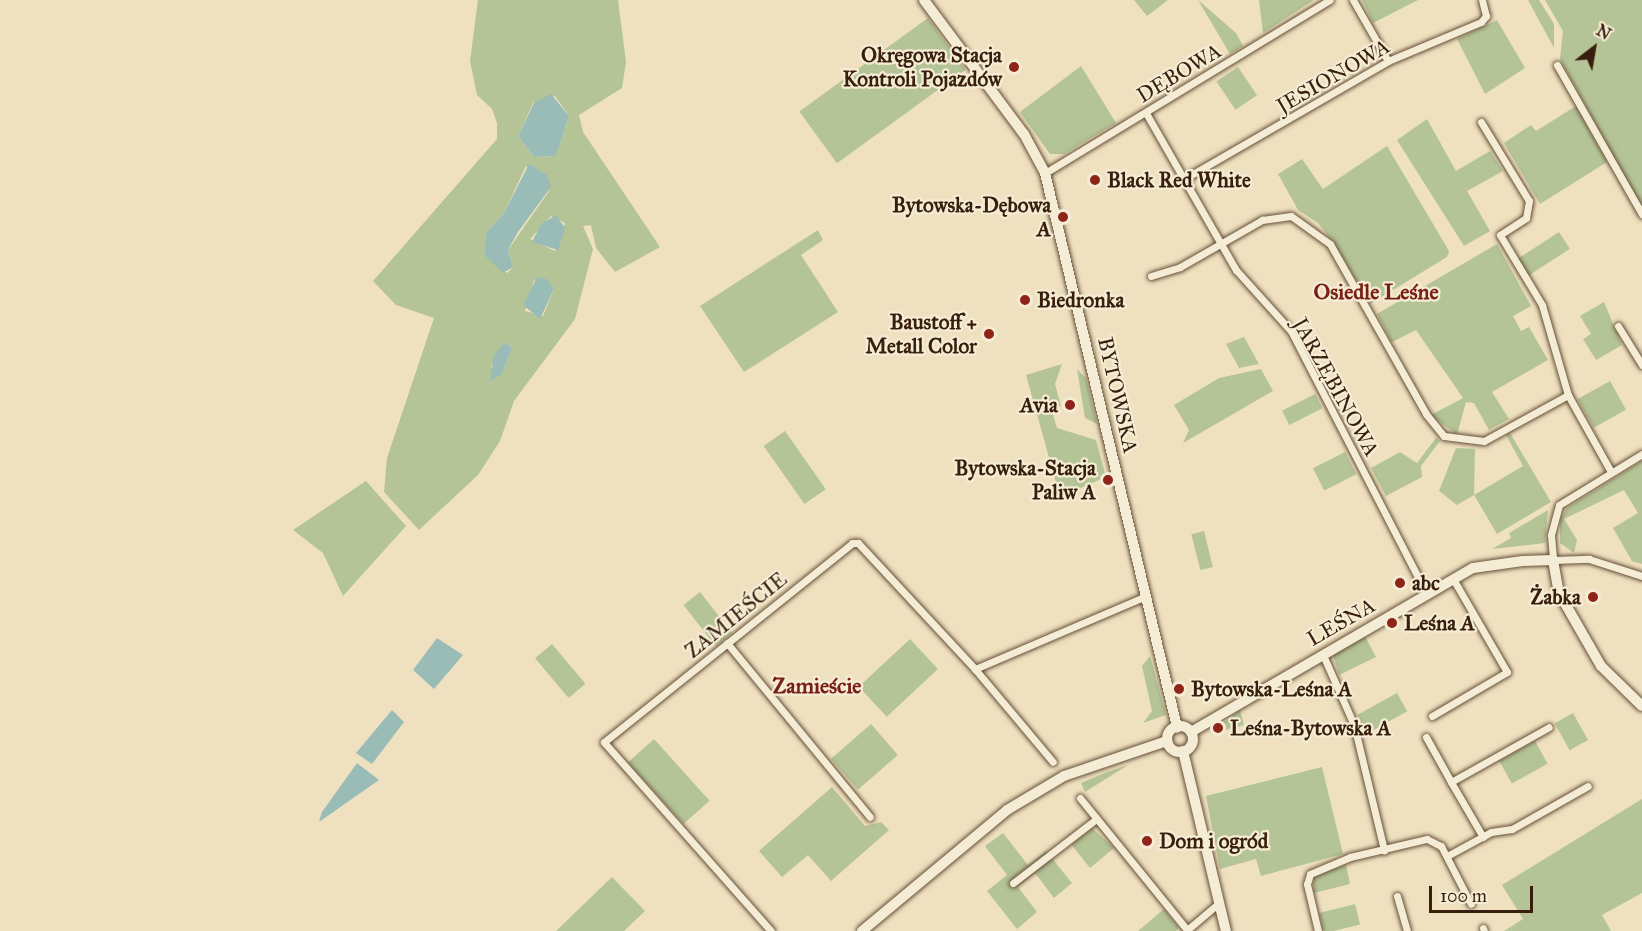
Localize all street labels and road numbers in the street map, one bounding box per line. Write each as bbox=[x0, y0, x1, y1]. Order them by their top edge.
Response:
street label: JESIONOWA bbox=[1272, 33, 1394, 119]
street label: DĘBOWA bbox=[1132, 38, 1226, 108]
street label: JARZĘBINOWA bbox=[1287, 313, 1385, 461]
street label: BYTOWSKA bbox=[1092, 335, 1144, 455]
street label: ZAMIEŚCIE bbox=[680, 566, 792, 664]
street label: LEŚNA bbox=[1302, 592, 1380, 652]

